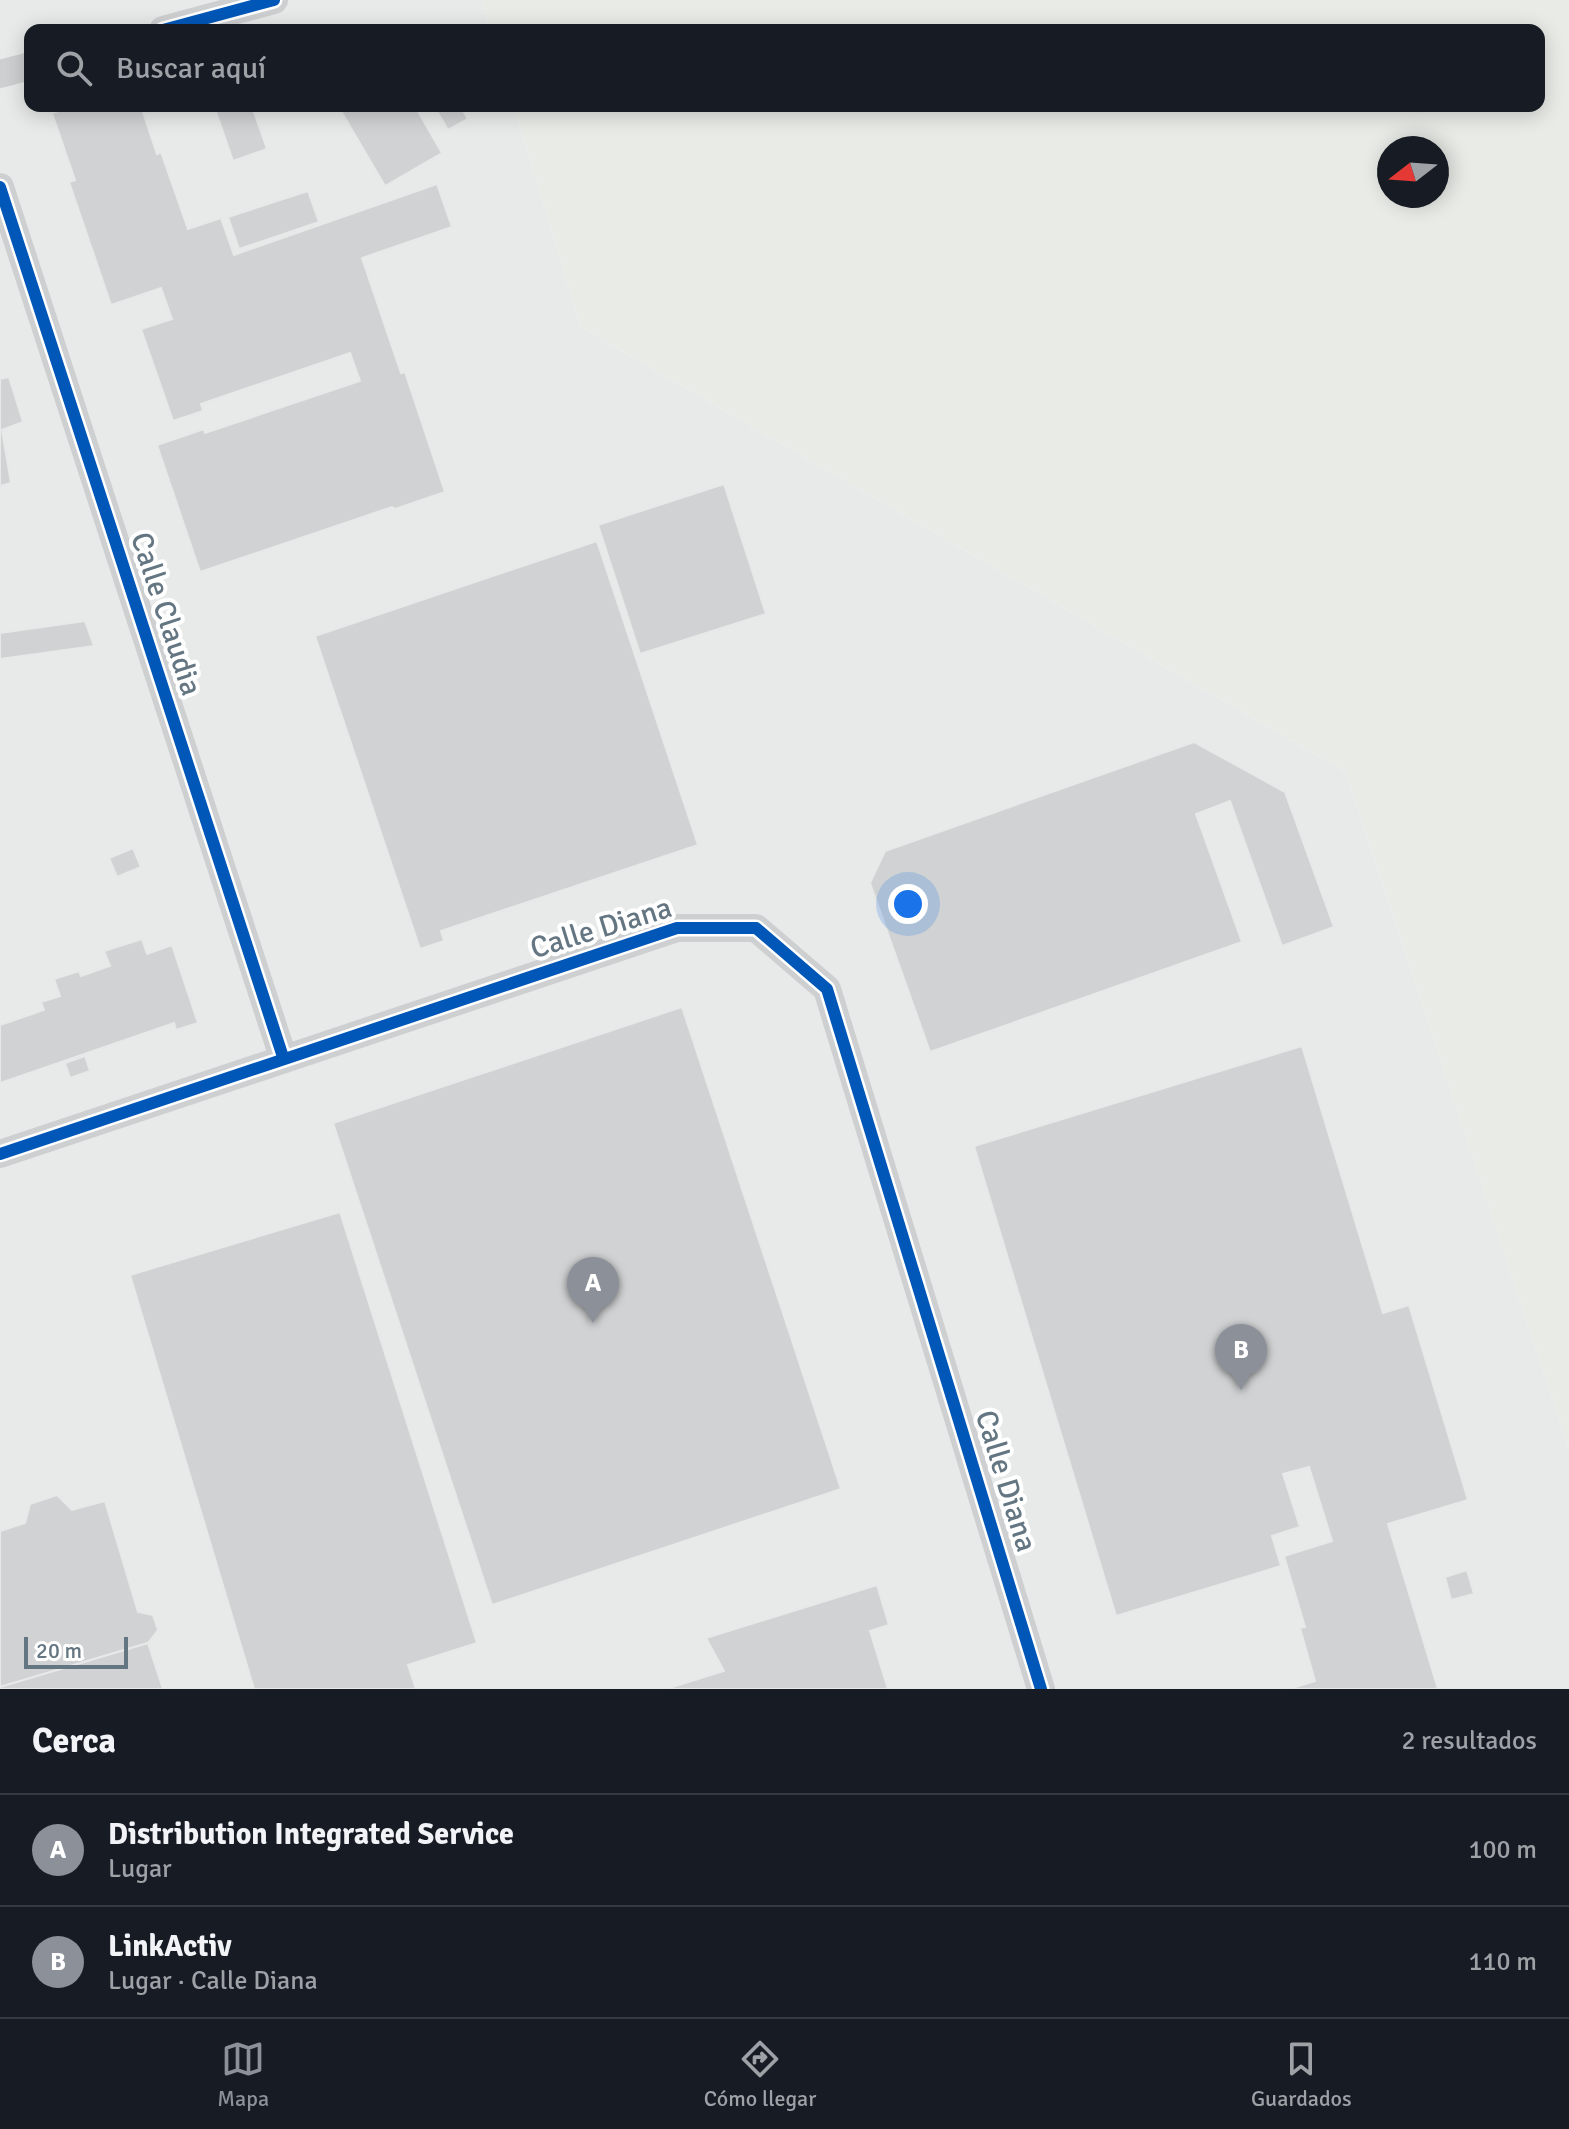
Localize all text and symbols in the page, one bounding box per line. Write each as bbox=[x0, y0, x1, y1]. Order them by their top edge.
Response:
search box bbox=[24, 24, 1545, 112]
icon: search bbox=[52, 46, 96, 90]
text: Buscar aquí bbox=[116, 50, 266, 87]
north arrow bbox=[1377, 136, 1449, 208]
street label: Calle Claudia bbox=[122, 528, 210, 700]
your location bbox=[888, 884, 928, 924]
street label: Calle Diana bbox=[526, 889, 676, 967]
pin: A bbox=[567, 1257, 619, 1323]
pin: B bbox=[1215, 1324, 1267, 1390]
street label: Calle Diana bbox=[967, 1406, 1045, 1556]
scale bar bbox=[24, 1633, 128, 1669]
text: 20 m bbox=[36, 1637, 82, 1664]
text: Cerca bbox=[32, 1720, 116, 1762]
text: 2 resultados bbox=[1401, 1725, 1537, 1757]
text: Distribution Integrated Service bbox=[108, 1816, 514, 1853]
text: A bbox=[50, 1834, 66, 1866]
text: 100 m bbox=[1468, 1834, 1537, 1866]
text: Lugar bbox=[108, 1853, 172, 1885]
text: LinkActiv bbox=[108, 1928, 232, 1965]
text: B bbox=[50, 1946, 66, 1978]
text: 110 m bbox=[1468, 1946, 1537, 1978]
text: Lugar · Calle Diana bbox=[108, 1965, 318, 1997]
tab: Mapa bbox=[217, 2037, 269, 2112]
tab: Cómo llegar bbox=[704, 2037, 816, 2112]
tab: Guardados bbox=[1251, 2037, 1352, 2112]

